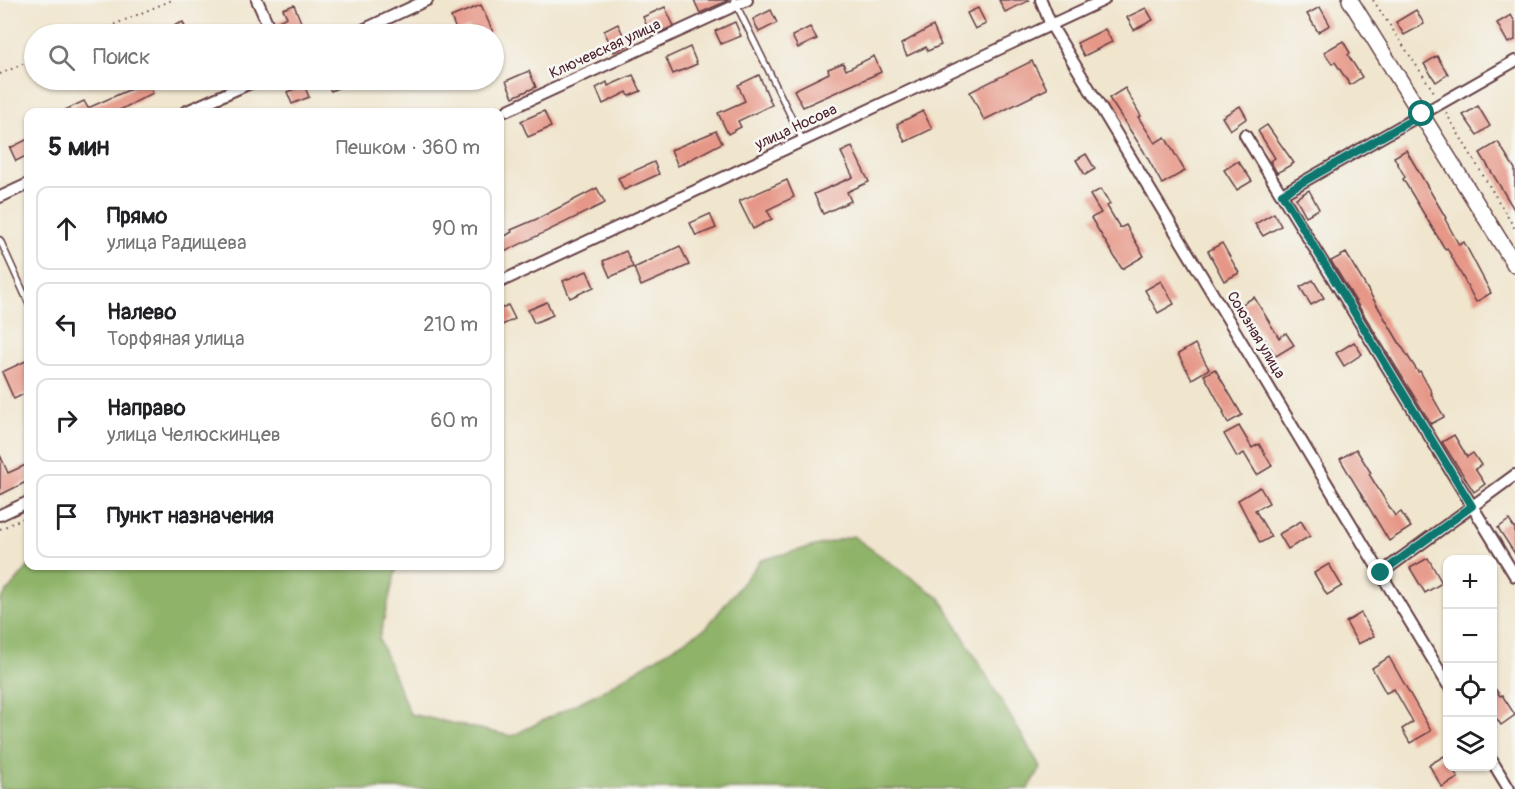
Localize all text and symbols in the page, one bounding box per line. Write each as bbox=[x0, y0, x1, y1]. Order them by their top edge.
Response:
street label: Ключевская улица bbox=[546, 15, 664, 83]
search box bbox=[24, 24, 504, 90]
icon: search bbox=[45, 41, 78, 74]
text: Поиск bbox=[93, 43, 150, 71]
street label: улица Носова bbox=[751, 100, 840, 155]
route start bbox=[1408, 100, 1434, 126]
text: 5 мин bbox=[48, 131, 109, 163]
text: Пешком · 360 m bbox=[336, 135, 480, 160]
text: Прямо bbox=[107, 202, 167, 230]
icon: ahead bbox=[50, 212, 83, 245]
text: 90 m bbox=[432, 216, 478, 241]
text: улица Радищева bbox=[107, 230, 246, 255]
street label: Союзная улица bbox=[1223, 288, 1289, 382]
text: Налево bbox=[107, 298, 176, 326]
icon: left bbox=[50, 308, 83, 341]
text: 210 m bbox=[423, 312, 478, 337]
text: Торфяная улица bbox=[107, 326, 245, 351]
text: Направо bbox=[107, 394, 186, 422]
icon: right bbox=[50, 404, 83, 437]
text: 60 m bbox=[431, 408, 478, 433]
text: улица Челюскинцев bbox=[107, 422, 281, 447]
icon: arrive bbox=[50, 500, 83, 533]
text: Пункт назначения bbox=[107, 502, 274, 530]
map controls bbox=[1443, 555, 1497, 771]
button: + bbox=[1443, 555, 1497, 609]
route end bbox=[1367, 559, 1393, 585]
button: − bbox=[1443, 609, 1497, 663]
button: locate bbox=[1443, 663, 1497, 717]
button: layers bbox=[1443, 717, 1497, 771]

